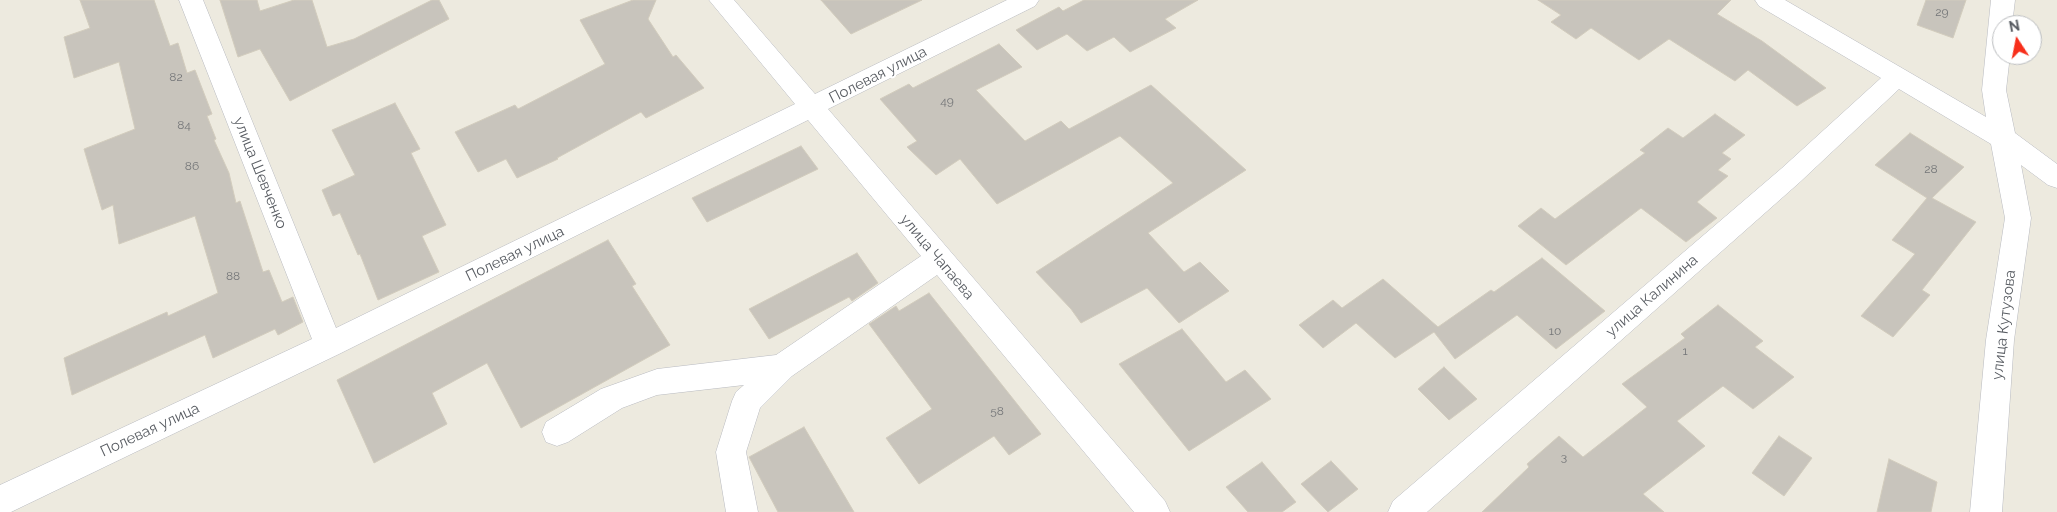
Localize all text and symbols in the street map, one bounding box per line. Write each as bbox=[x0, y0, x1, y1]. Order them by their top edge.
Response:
house number: 29 bbox=[1935, 5, 1949, 19]
north arrow bbox=[1992, 15, 2042, 65]
text: N bbox=[2008, 17, 2021, 35]
street label: Полевая улица bbox=[826, 43, 930, 107]
house number: 82 bbox=[169, 70, 183, 84]
house number: 49 bbox=[940, 94, 954, 108]
street label: улица Шевченко bbox=[229, 114, 291, 232]
house number: 84 bbox=[177, 118, 191, 132]
house number: 86 bbox=[185, 159, 199, 173]
house number: 28 bbox=[1924, 162, 1938, 176]
street label: улица Чапаева bbox=[896, 211, 978, 303]
street label: Полевая улица bbox=[463, 222, 567, 286]
street label: улица Калинина bbox=[1602, 251, 1702, 341]
house number: 88 bbox=[226, 269, 240, 283]
street label: улица Кутузова bbox=[1988, 269, 2020, 381]
house number: 10 bbox=[1549, 324, 1561, 338]
house number: 1 bbox=[1682, 344, 1688, 358]
street label: Полевая улица bbox=[98, 399, 202, 461]
house number: 58 bbox=[990, 404, 1004, 418]
house number: 3 bbox=[1561, 450, 1567, 464]

